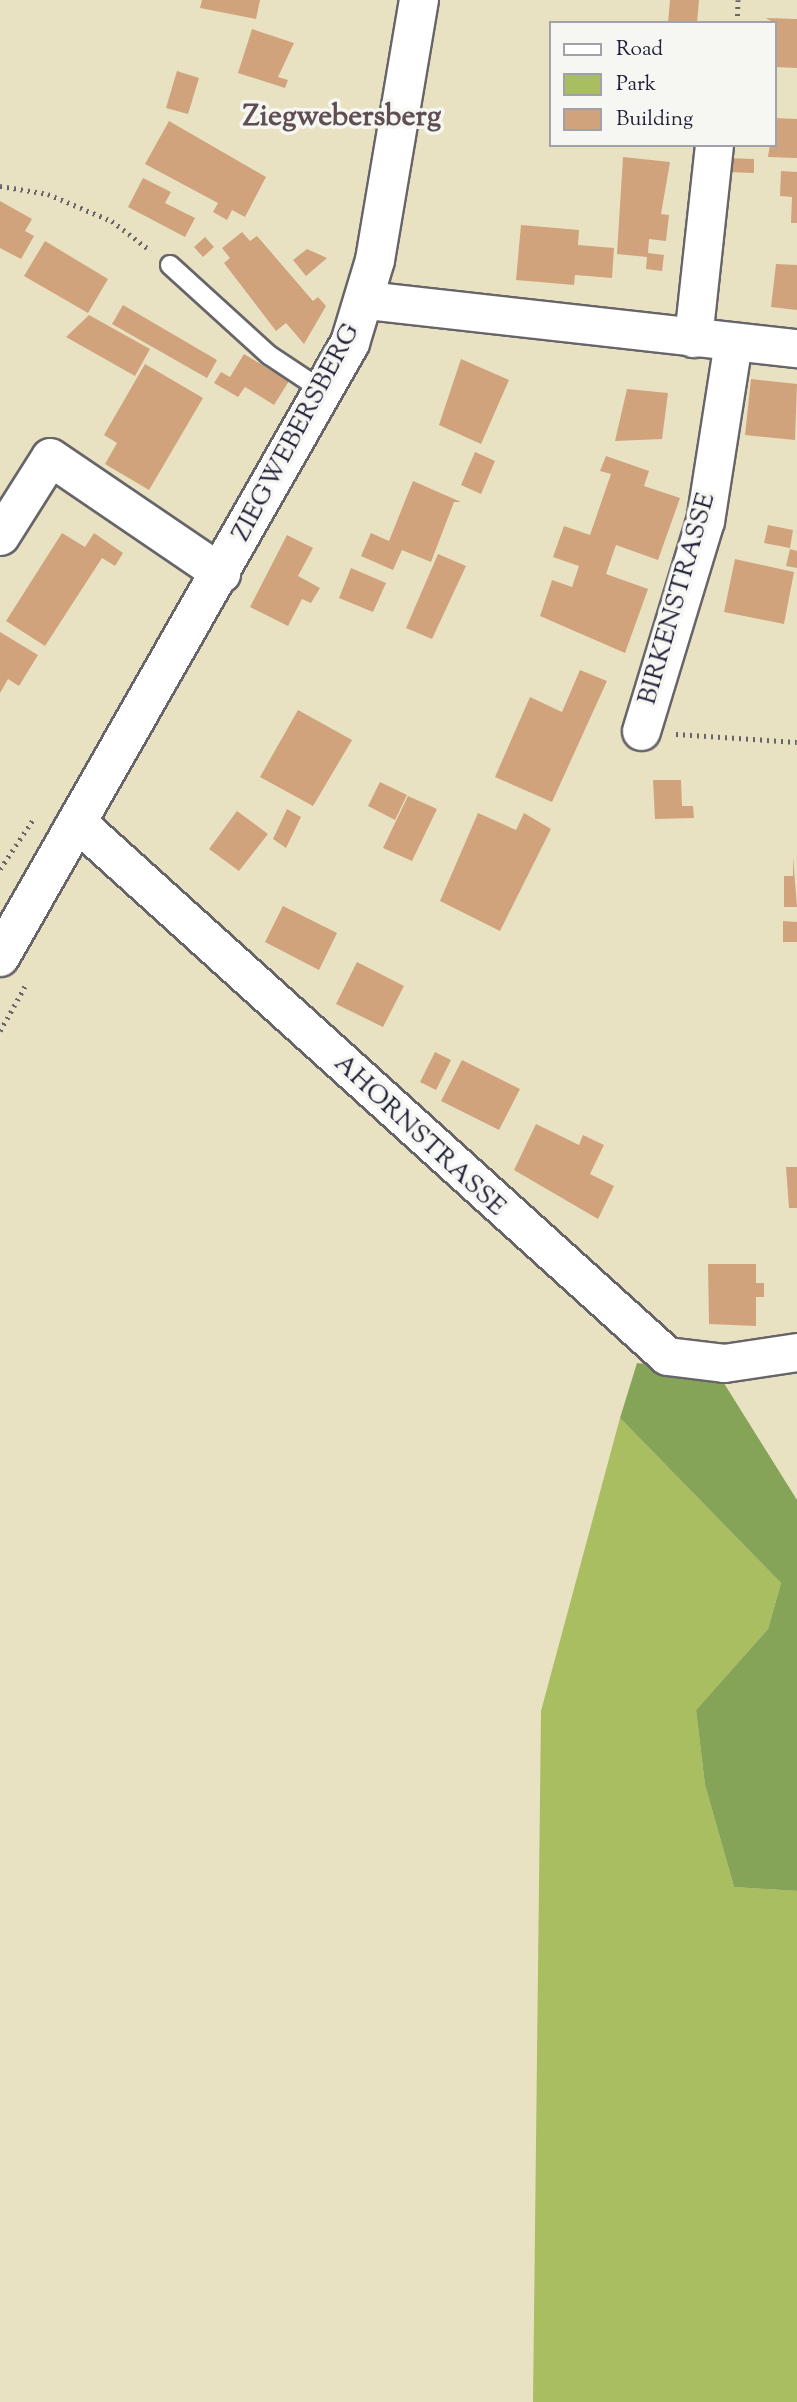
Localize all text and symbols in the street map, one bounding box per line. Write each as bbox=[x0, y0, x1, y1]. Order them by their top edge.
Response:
legend bbox=[548, 21, 776, 147]
text: Road bbox=[616, 35, 663, 65]
text: Park bbox=[616, 70, 656, 100]
district label: Ziegwebersberg bbox=[243, 100, 441, 136]
text: Building bbox=[616, 105, 693, 135]
street label: ZIEGWEBERSBERG bbox=[226, 319, 368, 547]
street label: BIRKENSTRASSE bbox=[633, 490, 723, 708]
street label: AHORNSTRASSE bbox=[327, 1049, 511, 1223]

